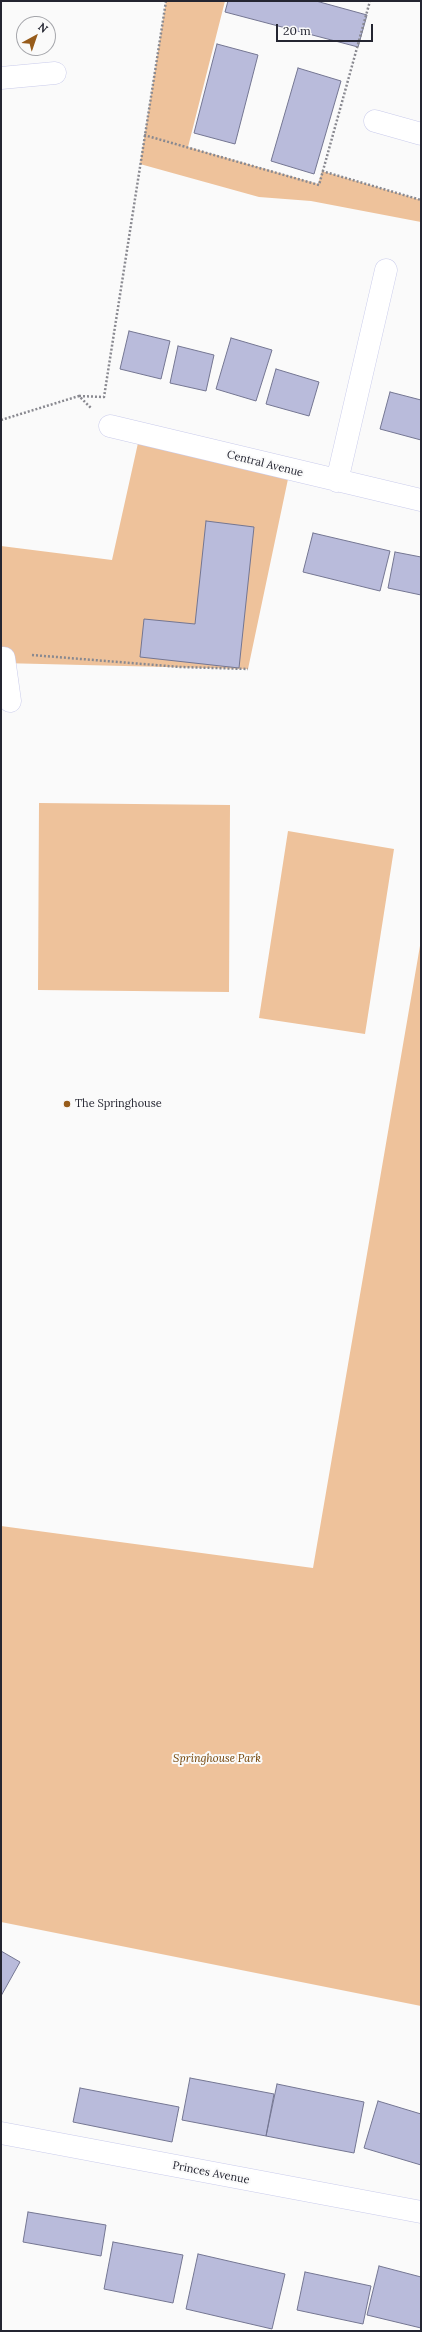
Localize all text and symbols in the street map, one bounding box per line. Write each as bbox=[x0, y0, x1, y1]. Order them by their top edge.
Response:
north arrow bbox=[16, 16, 56, 56]
scale bar bbox=[278, 16, 375, 42]
text: N bbox=[35, 19, 51, 36]
text: 20 m bbox=[283, 23, 311, 38]
street label: Central Avenue bbox=[226, 448, 304, 480]
place label: The Springhouse bbox=[75, 1097, 162, 1111]
marker: The Springhouse bbox=[62, 1099, 72, 1109]
park label: Springhouse Park bbox=[173, 1752, 261, 1766]
street label: Princes Avenue bbox=[171, 2159, 251, 2187]

